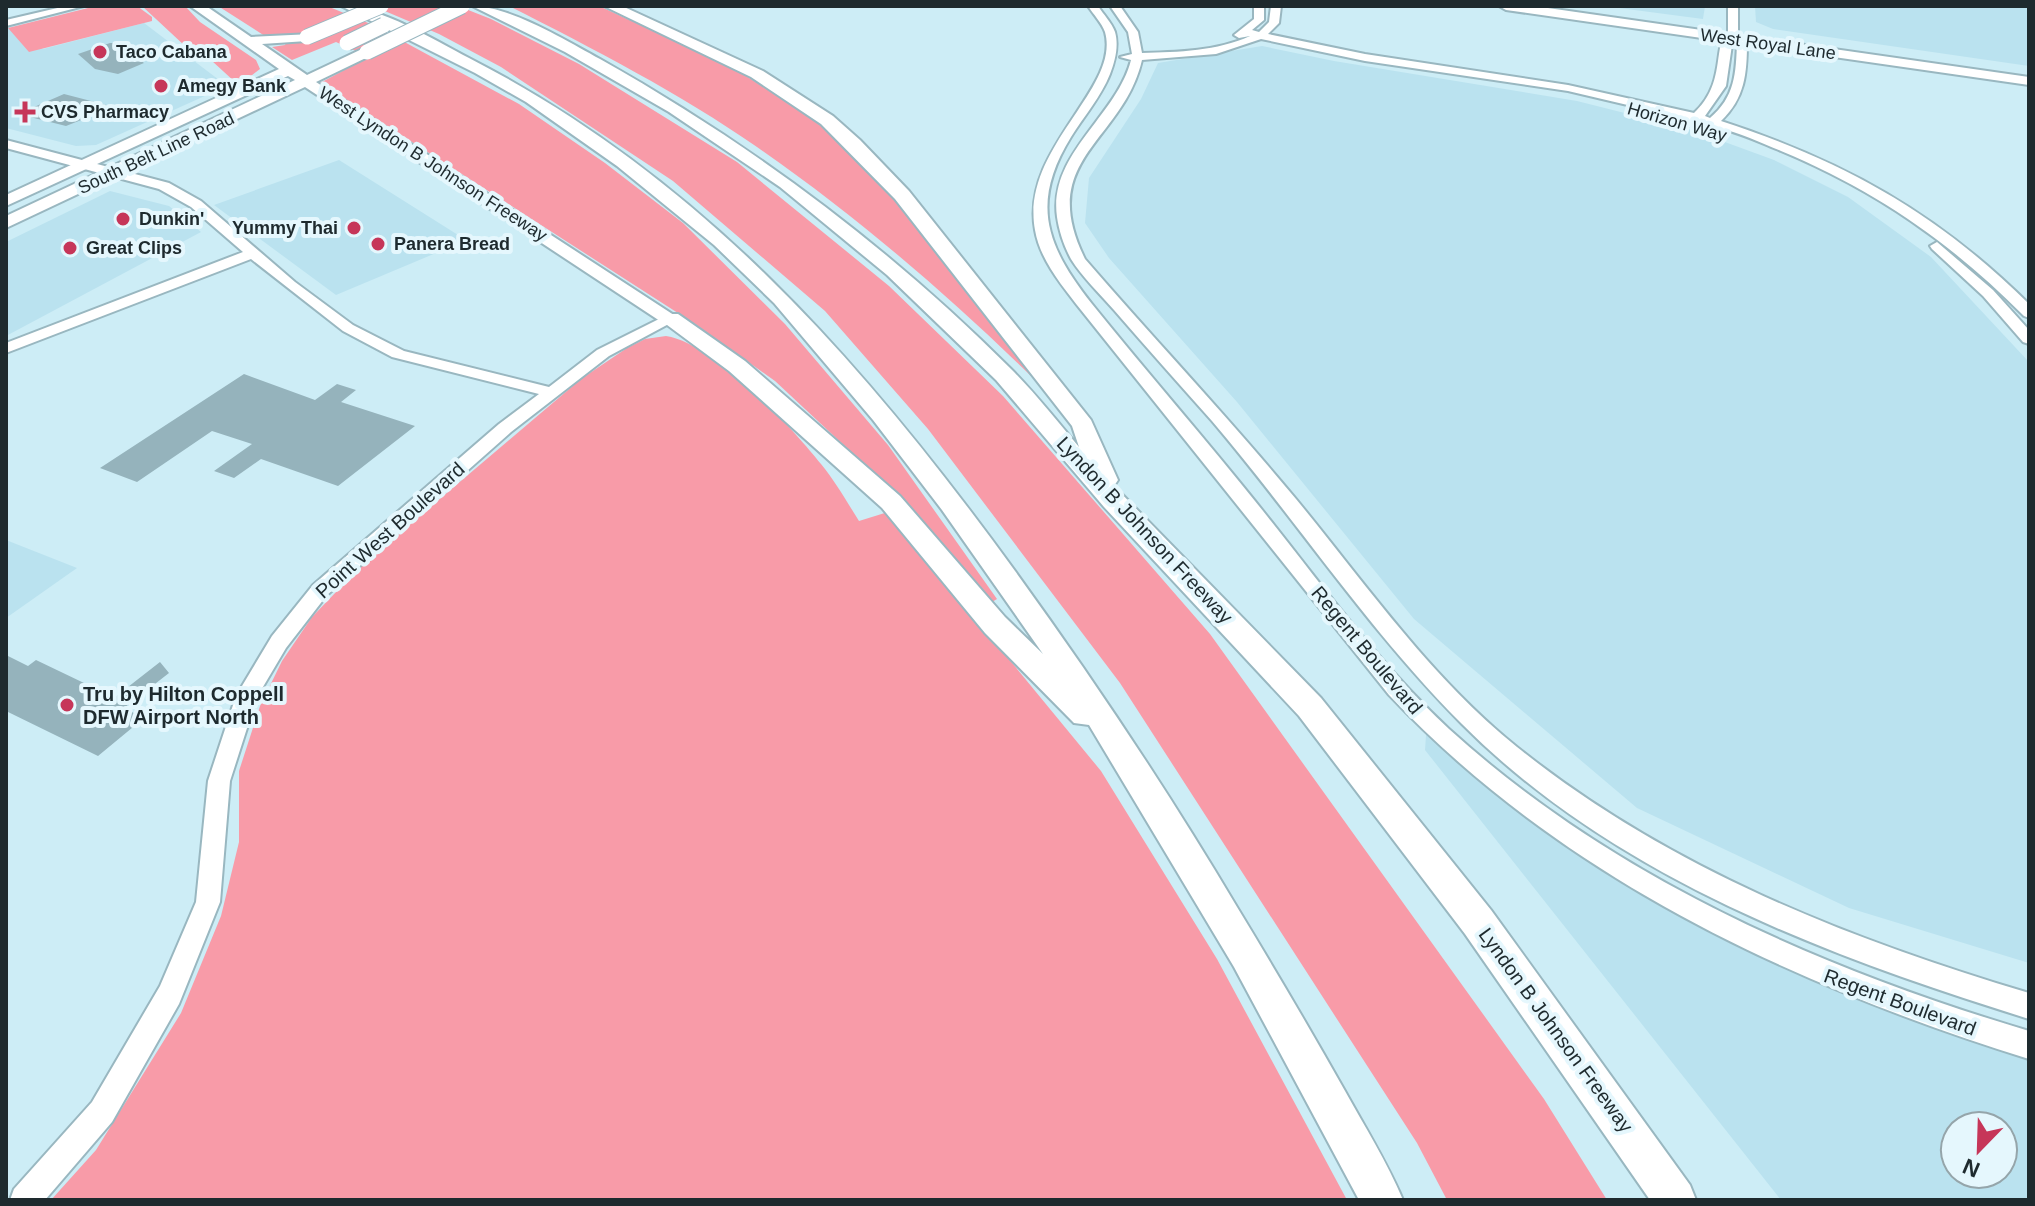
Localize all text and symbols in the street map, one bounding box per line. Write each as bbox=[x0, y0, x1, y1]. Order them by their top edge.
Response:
street label: West Royal Lane bbox=[1699, 25, 1837, 63]
place label: Taco Cabana bbox=[116, 42, 228, 62]
marker: Taco Cabana bbox=[91, 43, 109, 61]
place label: Amegy Bank bbox=[177, 76, 287, 96]
marker: Amegy Bank bbox=[152, 77, 170, 95]
street label: West Lyndon B Johnson Freeway bbox=[315, 83, 551, 245]
street label: Horizon Way bbox=[1625, 98, 1729, 146]
place label: CVS Pharmacy bbox=[41, 102, 169, 122]
marker: CVS Pharmacy bbox=[16, 103, 34, 121]
street label: South Belt Line Road bbox=[75, 108, 237, 198]
place label: Dunkin' bbox=[139, 209, 204, 229]
marker: Dunkin' bbox=[114, 210, 132, 228]
place label: Yummy Thai bbox=[232, 218, 338, 238]
marker: Yummy Thai bbox=[345, 219, 363, 237]
place label: Panera Bread bbox=[394, 234, 510, 254]
marker: Panera Bread bbox=[369, 235, 387, 253]
place label: Great Clips bbox=[86, 238, 182, 258]
marker: Great Clips bbox=[61, 239, 79, 257]
street label: Lyndon B Johnson Freeway bbox=[1053, 432, 1237, 628]
street label: Point West Boulevard bbox=[311, 458, 469, 602]
street label: Regent Boulevard bbox=[1307, 582, 1427, 718]
place label: Tru by Hilton Coppell DFW Airport North bbox=[83, 683, 284, 728]
marker: Tru by Hilton Coppell DFW Airport North bbox=[58, 696, 76, 714]
street label: Lyndon B Johnson Freeway bbox=[1474, 924, 1638, 1136]
street label: Regent Boulevard bbox=[1821, 964, 1979, 1040]
north arrow bbox=[1939, 1110, 2019, 1190]
text: N bbox=[1959, 1153, 1984, 1183]

